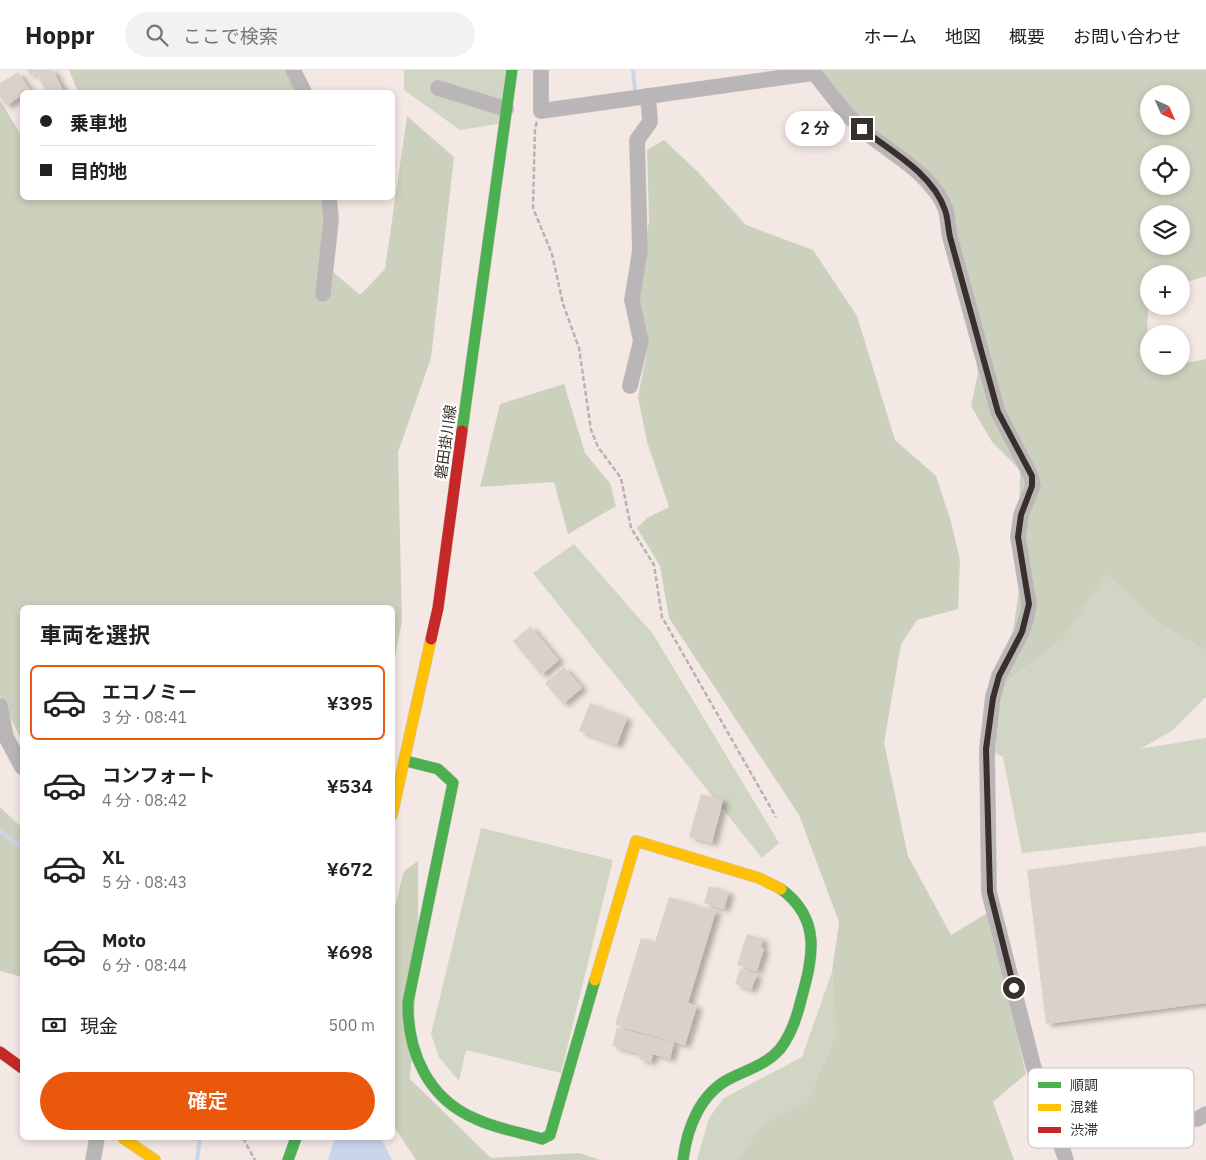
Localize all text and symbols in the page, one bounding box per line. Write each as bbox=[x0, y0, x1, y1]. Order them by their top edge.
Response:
search box bbox=[125, 12, 475, 57]
text: Hoppr bbox=[25, 19, 95, 51]
icon: search bbox=[143, 21, 171, 49]
text: ここで検索 bbox=[183, 24, 278, 48]
text: ホーム bbox=[864, 25, 917, 48]
text: 地図 bbox=[945, 25, 981, 48]
text: 概要 bbox=[1009, 25, 1045, 48]
text: お問い合わせ bbox=[1073, 25, 1181, 48]
north arrow bbox=[1140, 85, 1190, 135]
map controls bbox=[1140, 85, 1190, 375]
text: 乗車地 bbox=[70, 111, 127, 135]
callout: 2 分 bbox=[784, 112, 844, 146]
text: 2 分 bbox=[800, 118, 830, 138]
route end bbox=[851, 118, 873, 140]
button: locate bbox=[1140, 145, 1190, 195]
text: 目的地 bbox=[70, 159, 127, 183]
button: layers bbox=[1140, 205, 1190, 255]
button: + bbox=[1140, 265, 1190, 315]
button: − bbox=[1140, 325, 1190, 375]
street label: 磐田掛川線 bbox=[431, 403, 460, 480]
text: 車両を選択 bbox=[40, 620, 150, 649]
icon: car bbox=[42, 680, 87, 725]
text: エコノミー bbox=[102, 680, 197, 704]
text: ¥395 bbox=[327, 691, 373, 715]
text: 3 分 · 08:41 bbox=[102, 707, 187, 727]
icon: car bbox=[42, 763, 87, 808]
text: コンフォート bbox=[102, 763, 215, 787]
text: ¥534 bbox=[327, 774, 373, 798]
text: 4 分 · 08:42 bbox=[102, 790, 187, 810]
text: XL bbox=[102, 845, 125, 869]
icon: car bbox=[42, 846, 87, 891]
text: ¥672 bbox=[327, 857, 373, 881]
text: 5 分 · 08:43 bbox=[102, 872, 187, 892]
text: Moto bbox=[102, 928, 146, 952]
icon: car bbox=[42, 929, 87, 974]
text: ¥698 bbox=[327, 940, 373, 964]
text: 6 分 · 08:44 bbox=[102, 955, 187, 975]
route start bbox=[1003, 977, 1025, 999]
icon: cash bbox=[40, 1011, 68, 1039]
text: 現金 bbox=[80, 1014, 118, 1038]
text: 500 m bbox=[328, 1015, 375, 1035]
legend bbox=[1028, 1068, 1194, 1148]
button: 確定 bbox=[40, 1072, 375, 1130]
text: 順調 bbox=[1070, 1076, 1098, 1094]
text: 混雑 bbox=[1070, 1098, 1098, 1116]
text: 渋滞 bbox=[1070, 1121, 1098, 1139]

